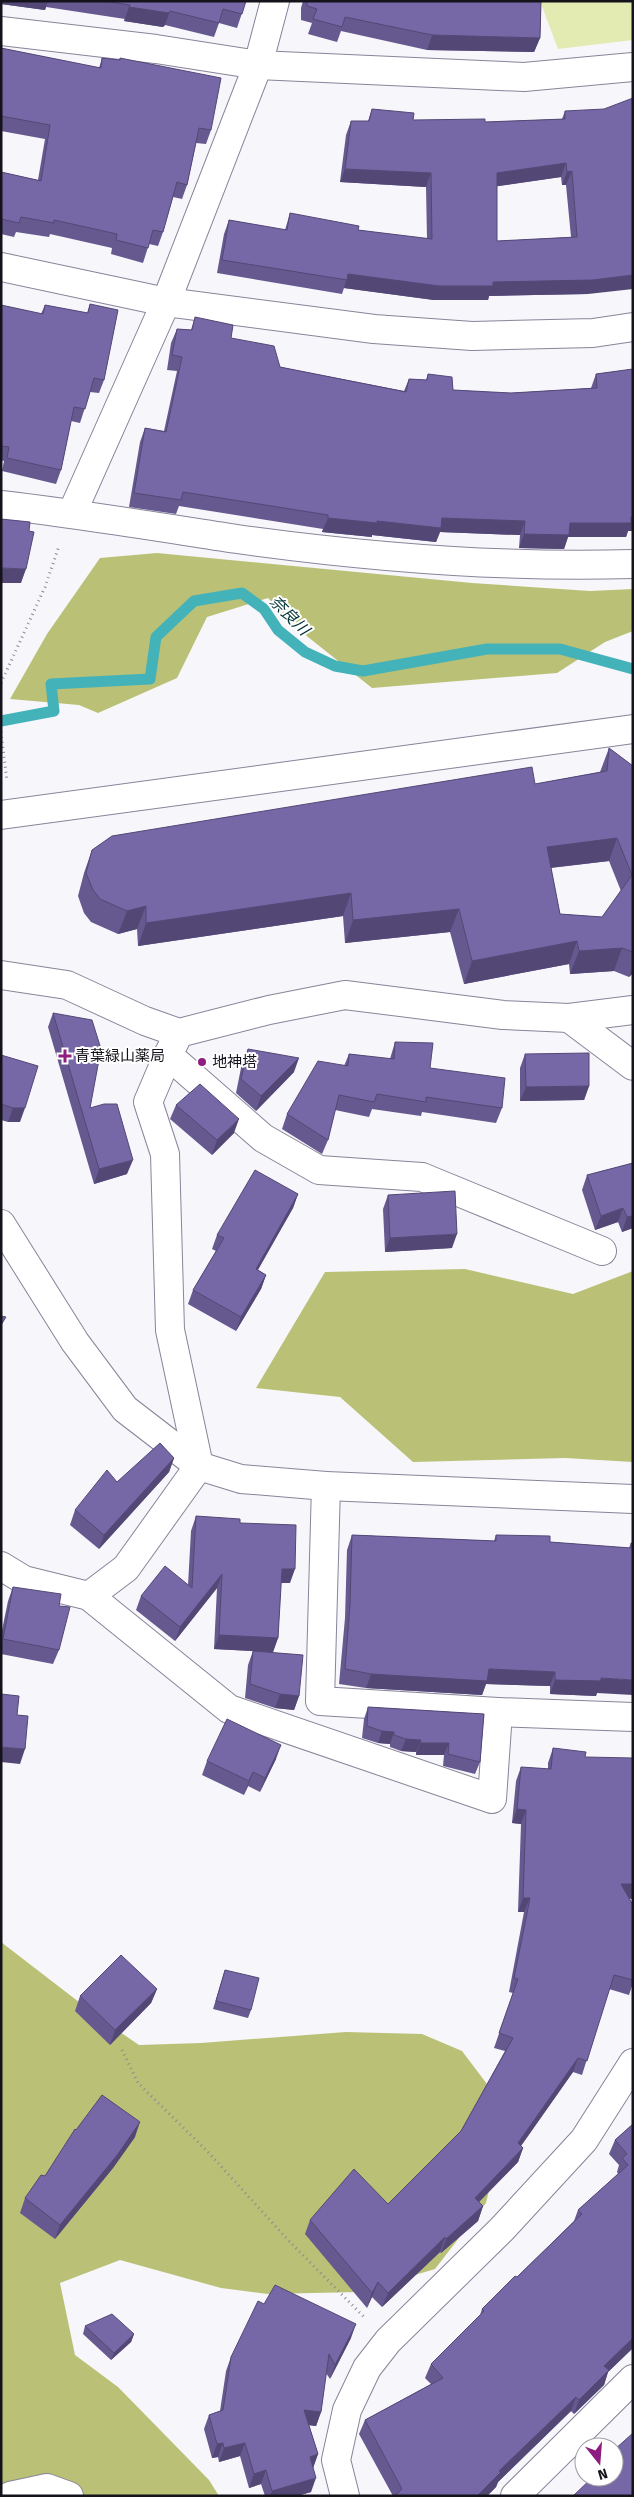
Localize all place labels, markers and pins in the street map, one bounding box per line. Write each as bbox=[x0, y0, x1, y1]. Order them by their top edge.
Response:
place label: 青葉緑山薬局 bbox=[75, 1047, 165, 1065]
marker: 青葉緑山薬局 bbox=[59, 1050, 71, 1062]
place label: 地神塔 bbox=[212, 1053, 257, 1071]
marker: 地神塔 bbox=[196, 1056, 208, 1068]

